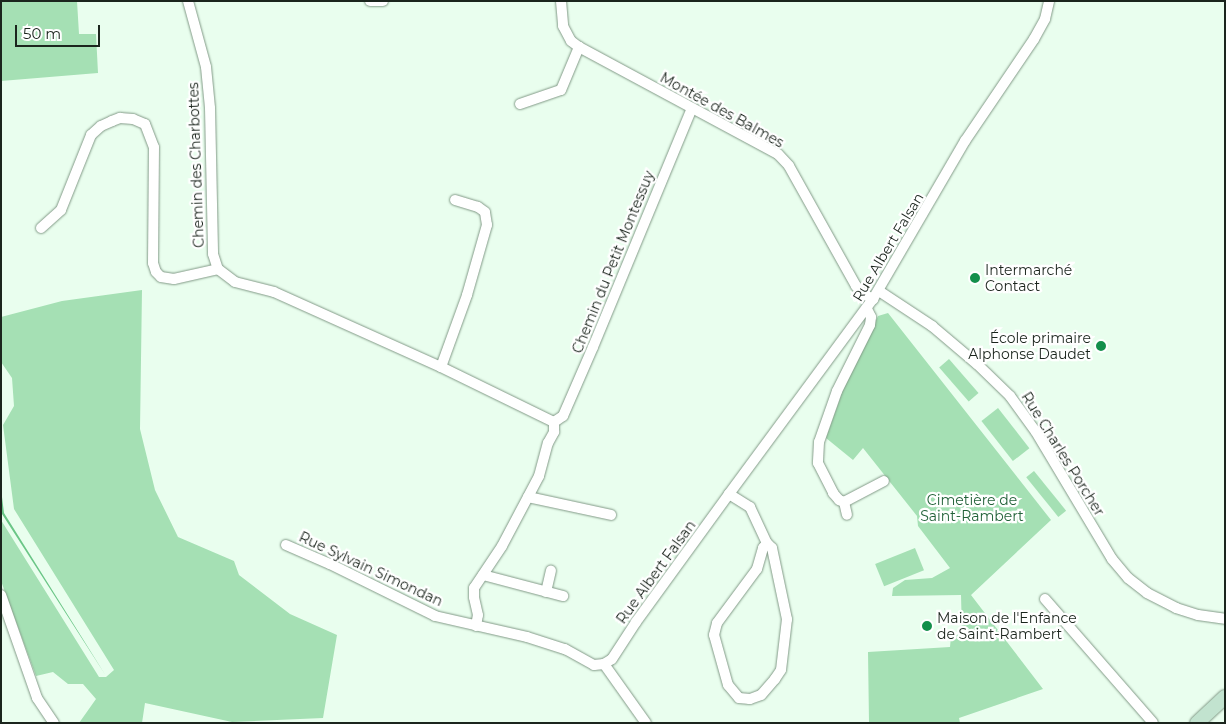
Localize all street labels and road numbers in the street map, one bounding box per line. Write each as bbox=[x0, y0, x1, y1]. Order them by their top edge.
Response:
street label: Montée des Balmes bbox=[657, 69, 787, 151]
street label: Chemin des Charbottes bbox=[185, 82, 207, 248]
street label: Chemin du Petit Montessuy bbox=[569, 168, 657, 356]
street label: Rue Albert Falsan bbox=[849, 190, 927, 304]
street label: Rue Charles Porcher bbox=[1018, 389, 1108, 519]
street label: Rue Albert Falsan bbox=[613, 517, 699, 627]
street label: Rue Sylvain Simondan bbox=[296, 528, 446, 610]

